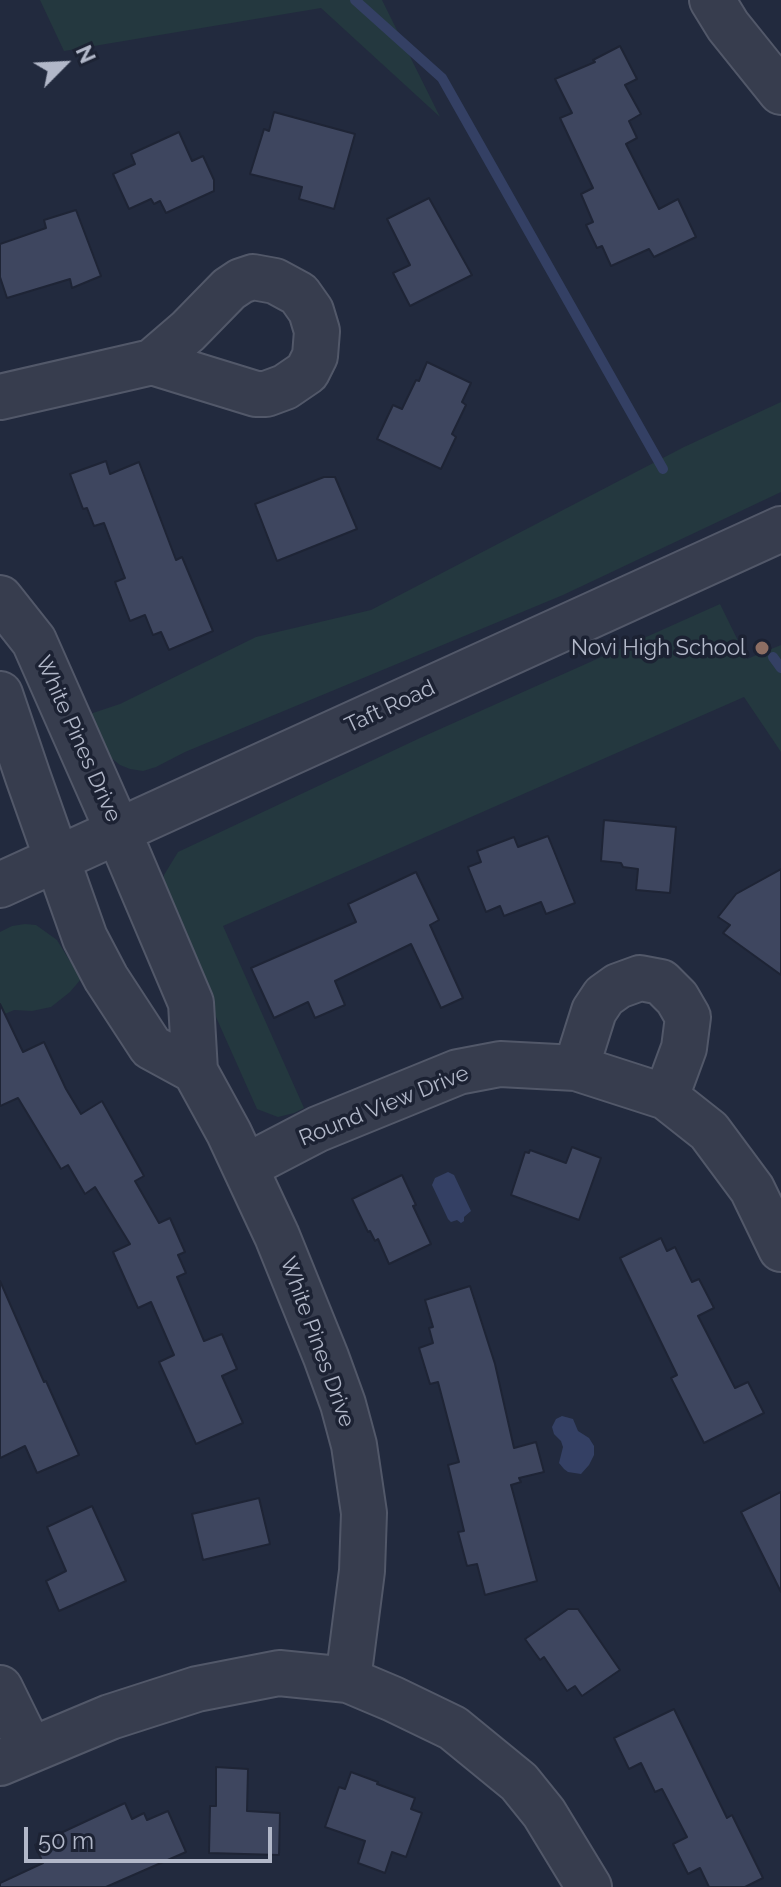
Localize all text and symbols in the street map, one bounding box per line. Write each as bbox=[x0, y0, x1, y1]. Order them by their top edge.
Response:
north arrow bbox=[24, 24, 104, 104]
text: N bbox=[71, 41, 101, 67]
place label: Novi High School bbox=[571, 635, 746, 661]
marker: Novi High School bbox=[753, 639, 771, 657]
street label: White Pines Drive bbox=[29, 652, 127, 826]
street label: Taft Road bbox=[341, 675, 439, 739]
street label: Round View Drive bbox=[295, 1060, 473, 1152]
street label: White Pines Drive bbox=[274, 1253, 360, 1431]
scale bar bbox=[28, 1811, 276, 1861]
text: 50 m bbox=[38, 1826, 94, 1855]

